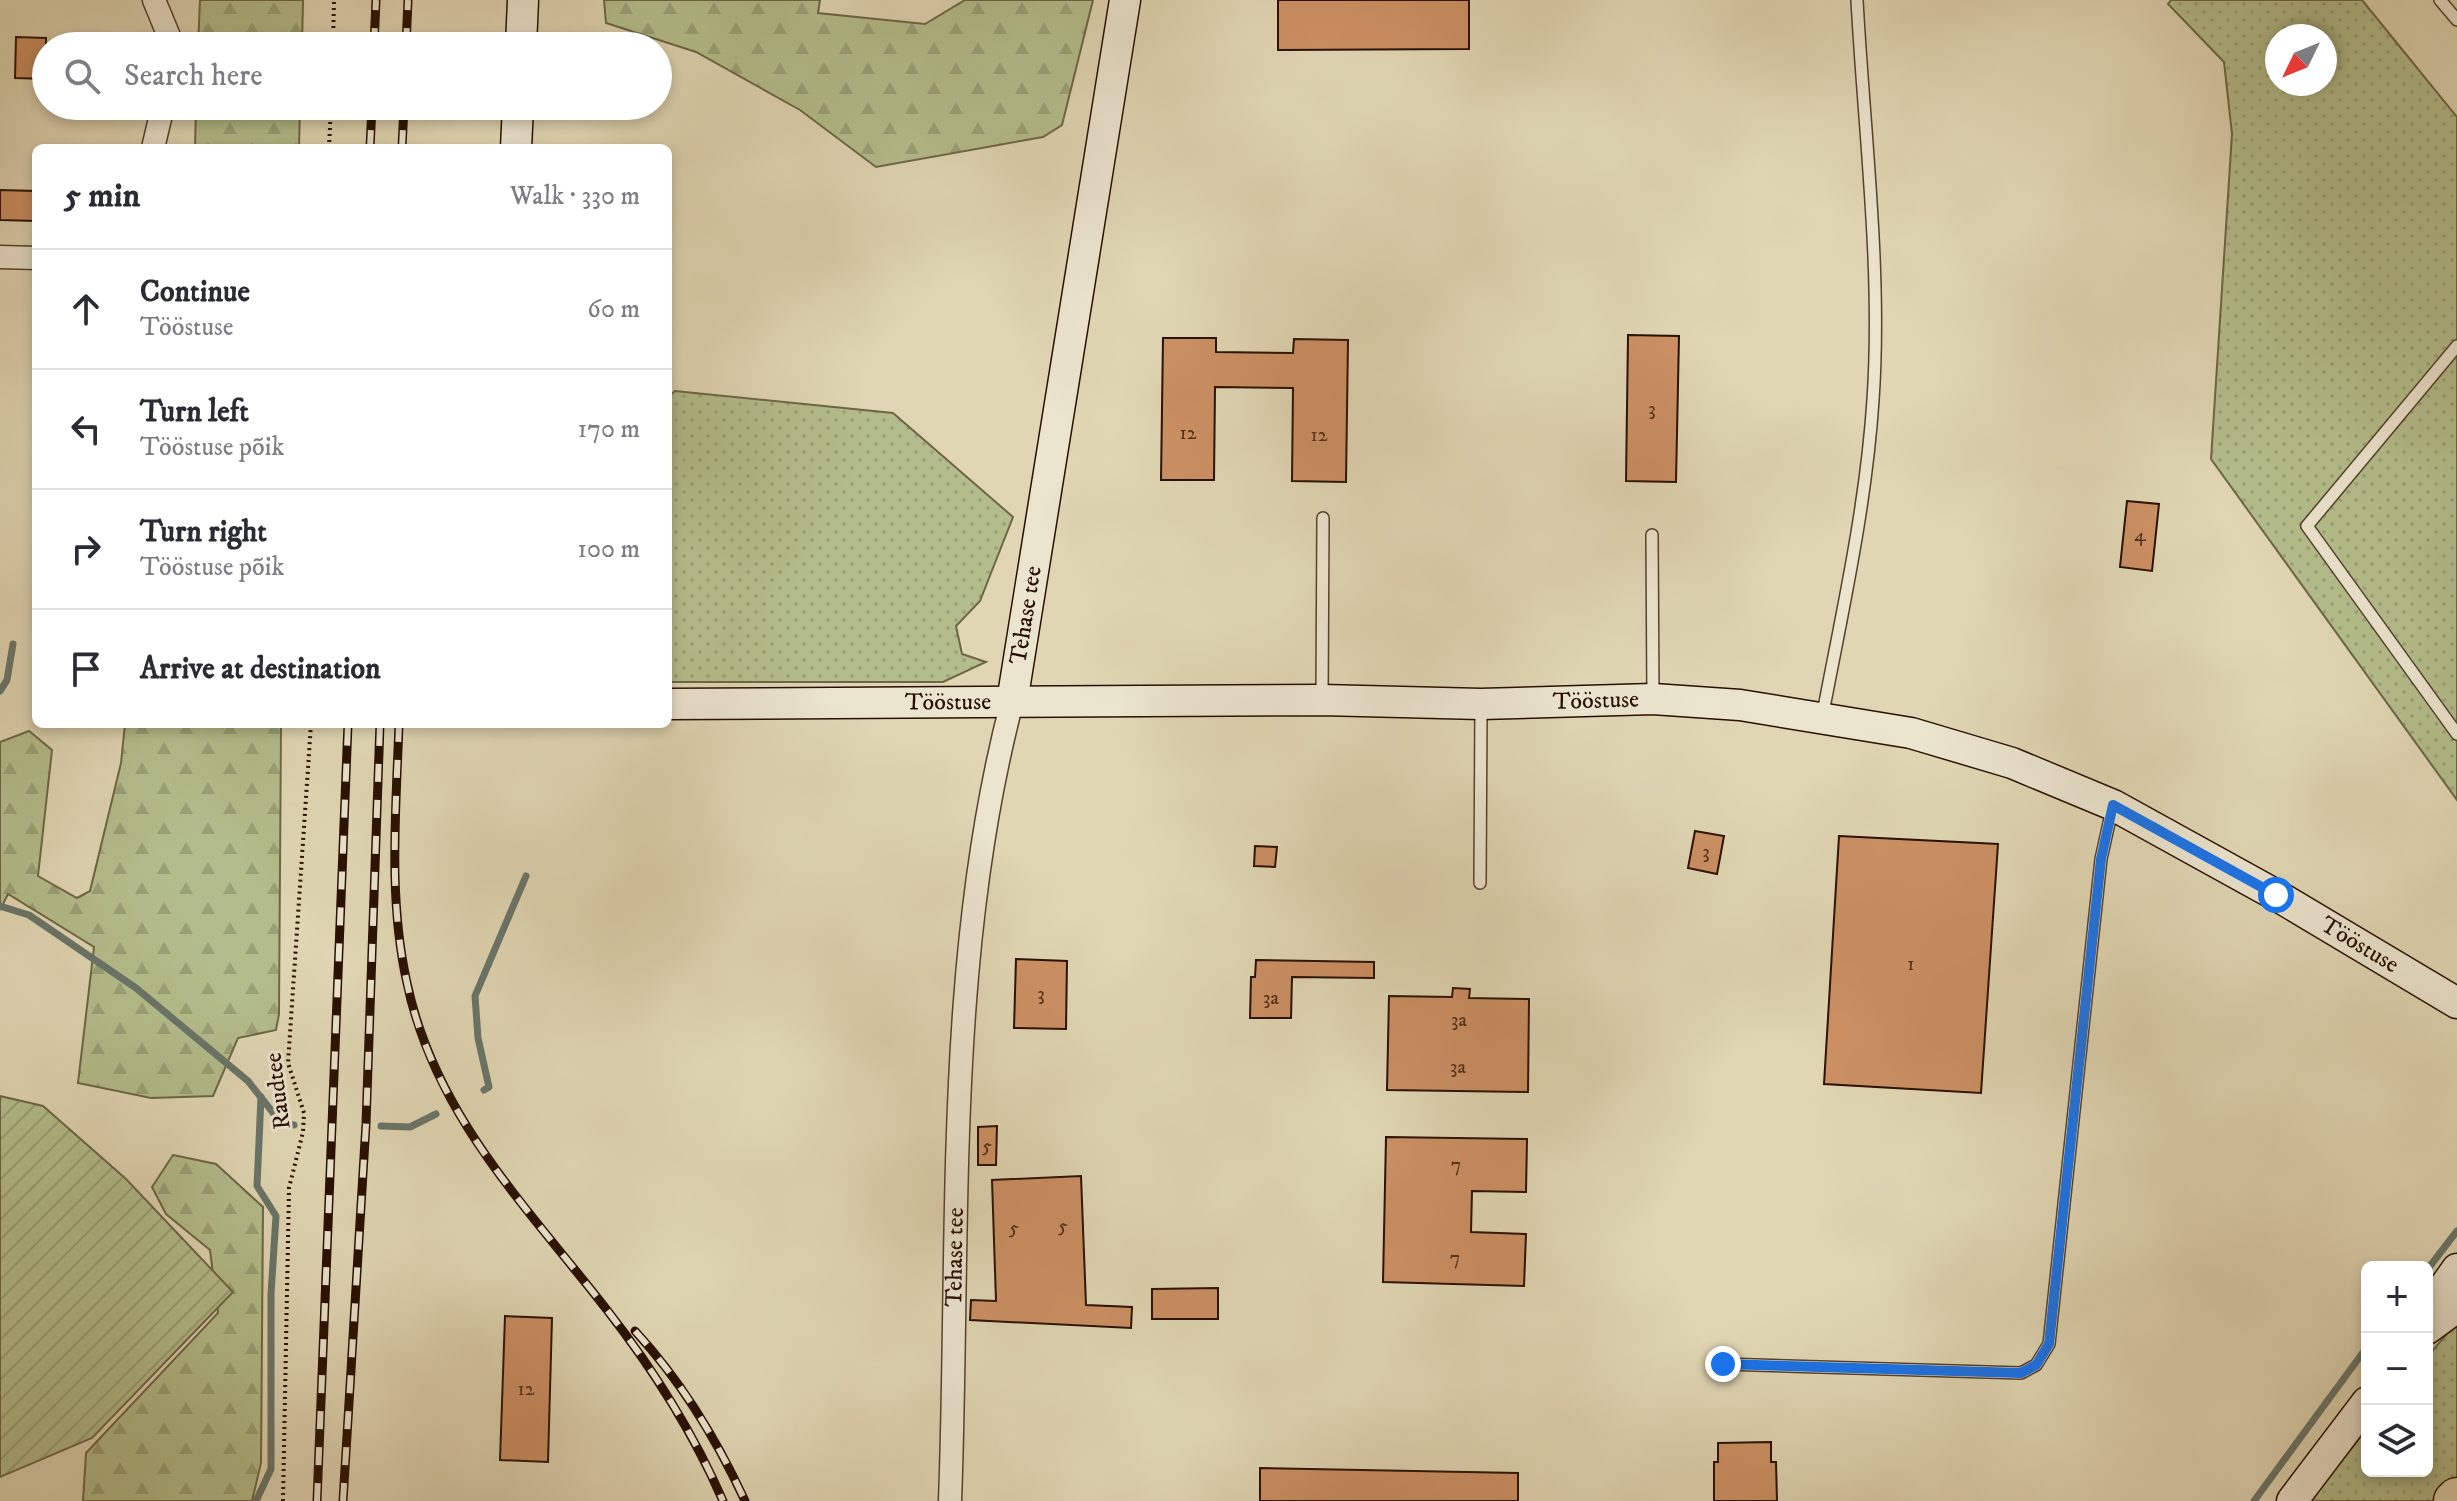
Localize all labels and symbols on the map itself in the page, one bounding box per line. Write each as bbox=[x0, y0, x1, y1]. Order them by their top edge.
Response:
north arrow bbox=[2265, 24, 2337, 96]
house number: 3 bbox=[1648, 397, 1656, 422]
house number: 12 bbox=[1179, 421, 1197, 446]
house number: 12 bbox=[1310, 423, 1328, 448]
house number: 4 bbox=[2134, 523, 2146, 548]
street label: Tehase tee bbox=[1003, 564, 1049, 666]
street label: Tööstuse bbox=[1552, 684, 1639, 717]
street label: Tööstuse bbox=[905, 687, 991, 718]
house number: 3 bbox=[1702, 840, 1710, 865]
route start bbox=[2258, 877, 2294, 913]
street label: Tööstuse bbox=[2315, 910, 2404, 980]
house number: 1 bbox=[1907, 952, 1915, 977]
house number: 3 bbox=[1037, 982, 1045, 1007]
house number: 3a bbox=[1263, 986, 1279, 1011]
house number: 3a bbox=[1451, 1008, 1467, 1033]
street label: Raudtee bbox=[258, 1051, 298, 1131]
house number: 3a bbox=[1450, 1055, 1466, 1080]
house number: 5 bbox=[982, 1134, 992, 1159]
house number: 7 bbox=[1451, 1153, 1461, 1178]
street label: Tehase tee bbox=[939, 1207, 971, 1307]
house number: 5 bbox=[1058, 1214, 1068, 1239]
house number: 5 bbox=[1009, 1216, 1019, 1241]
house number: 7 bbox=[1450, 1246, 1460, 1271]
route end bbox=[1705, 1346, 1741, 1382]
house number: 12 bbox=[517, 1377, 535, 1402]

